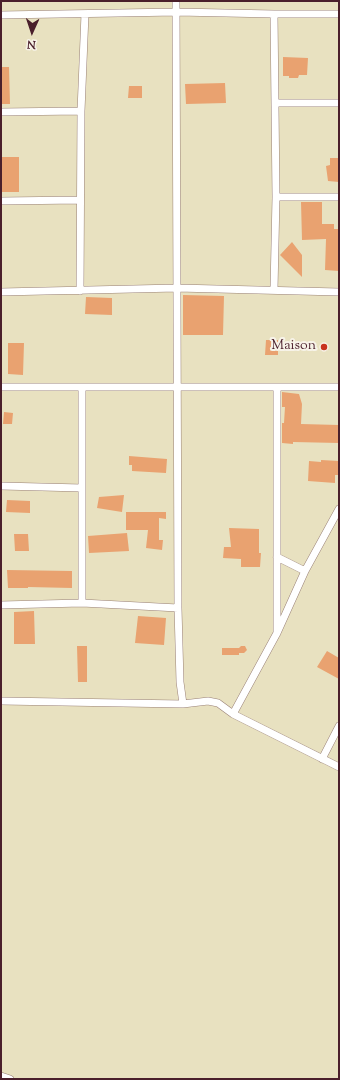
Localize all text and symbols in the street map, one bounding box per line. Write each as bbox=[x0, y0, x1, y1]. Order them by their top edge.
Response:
north arrow bbox=[12, 12, 52, 52]
text: N bbox=[27, 36, 36, 52]
place label: Maison bbox=[271, 339, 316, 355]
marker: Maison bbox=[319, 342, 329, 352]

